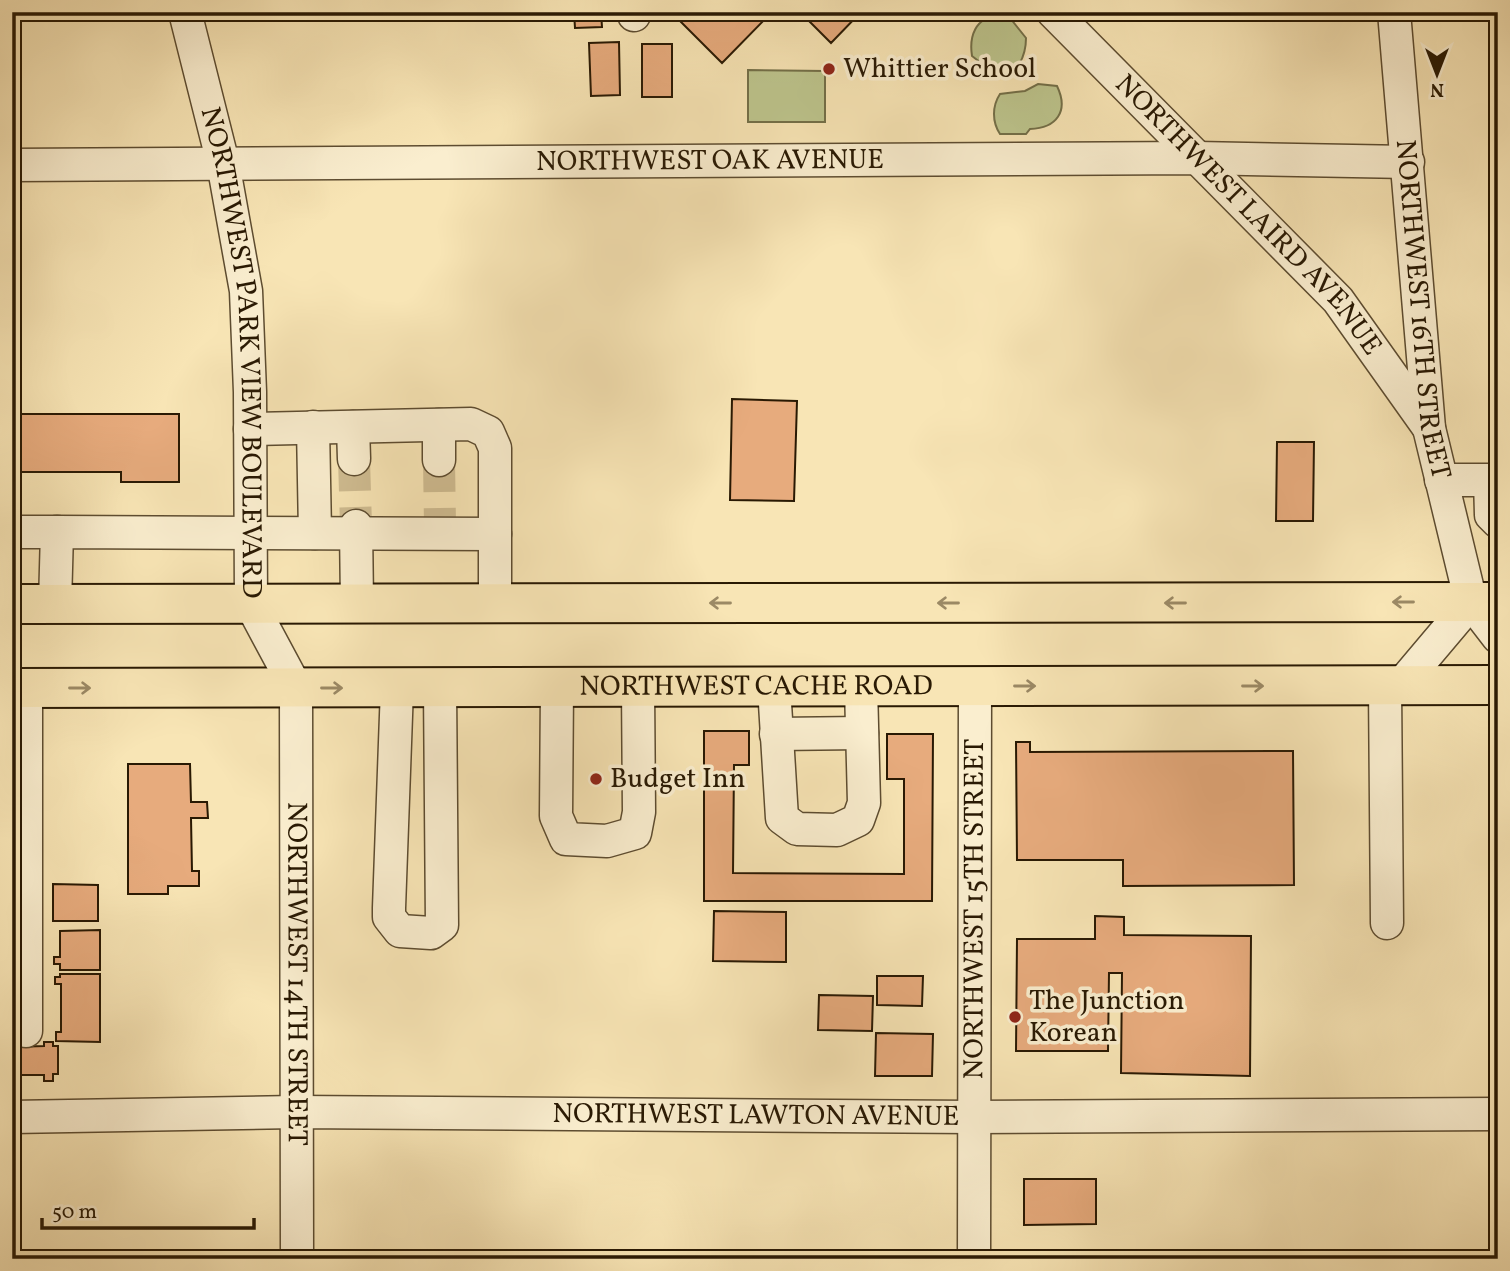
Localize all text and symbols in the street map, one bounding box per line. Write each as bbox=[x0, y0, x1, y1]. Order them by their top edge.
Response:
north arrow bbox=[1402, 38, 1472, 108]
place label: Whittier School bbox=[843, 50, 1036, 89]
marker: Whittier School bbox=[821, 61, 837, 77]
street label: NORTHWEST LAIRD AVENUE bbox=[1106, 66, 1391, 363]
text: N bbox=[1430, 76, 1444, 102]
street label: NORTHWEST PARK VIEW BOULEVARD bbox=[190, 103, 270, 599]
street label: NORTHWEST 16TH STREET bbox=[1385, 138, 1460, 483]
street label: NORTHWEST OAK AVENUE bbox=[536, 140, 884, 181]
one-way arrow bbox=[1392, 595, 1415, 609]
one-way arrow bbox=[709, 596, 732, 610]
one-way arrow bbox=[937, 596, 960, 610]
one-way arrow bbox=[1164, 596, 1187, 610]
street label: NORTHWEST CACHE ROAD bbox=[579, 667, 933, 706]
one-way arrow bbox=[1014, 679, 1037, 693]
one-way arrow bbox=[1241, 679, 1264, 693]
one-way arrow bbox=[69, 681, 92, 695]
one-way arrow bbox=[321, 681, 344, 695]
street label: NORTHWEST 15TH STREET bbox=[955, 738, 994, 1080]
place label: Budget Inn bbox=[610, 760, 745, 799]
marker: Budget Inn bbox=[588, 771, 604, 787]
street label: NORTHWEST 14TH STREET bbox=[277, 802, 316, 1146]
place label: The Junction Korean bbox=[1029, 982, 1185, 1053]
marker: The Junction Korean bbox=[1007, 1009, 1023, 1025]
street label: NORTHWEST LAWTON AVENUE bbox=[552, 1094, 960, 1136]
scale bar bbox=[42, 1187, 254, 1231]
text: 50 m bbox=[52, 1198, 97, 1227]

